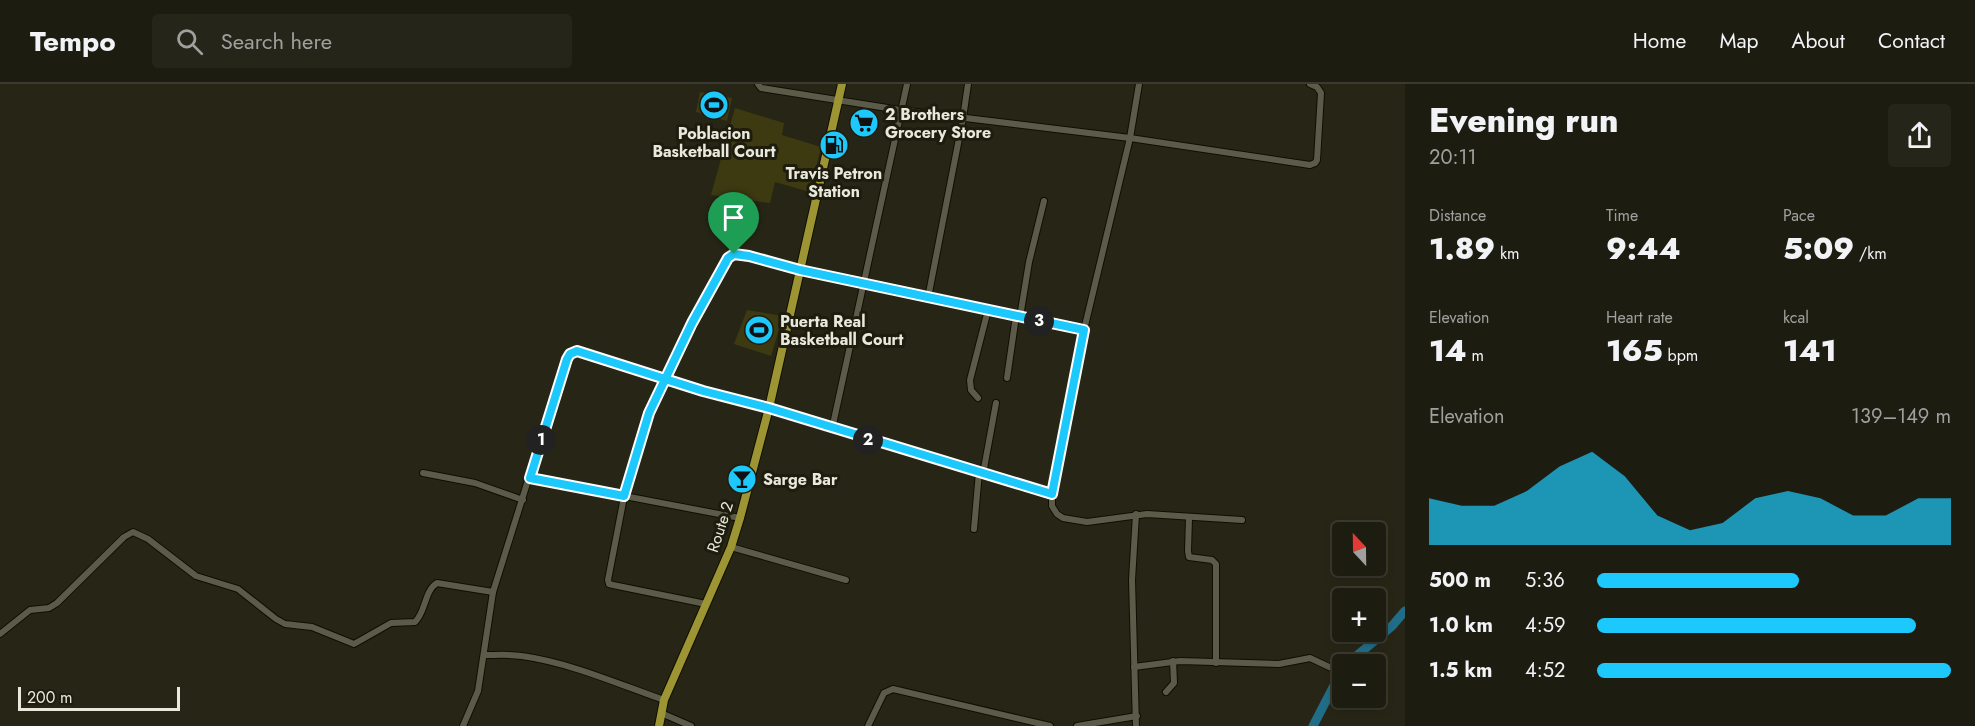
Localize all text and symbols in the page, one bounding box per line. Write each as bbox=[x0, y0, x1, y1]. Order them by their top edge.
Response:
search box bbox=[152, 14, 572, 68]
text: Tempo bbox=[30, 21, 116, 62]
icon: search bbox=[173, 25, 206, 58]
text: Search here bbox=[221, 25, 332, 57]
text: Home bbox=[1633, 26, 1686, 56]
text: Map bbox=[1719, 26, 1759, 56]
text: About bbox=[1792, 26, 1845, 56]
text: Contact bbox=[1878, 26, 1945, 56]
sports icon: Poblacion Basketball Court bbox=[698, 89, 730, 121]
text: Evening run bbox=[1429, 97, 1619, 144]
place label: 2 Brothers Grocery Store bbox=[885, 103, 991, 144]
button: share bbox=[1888, 104, 1951, 167]
supermarket icon: 2 Brothers Grocery Store bbox=[848, 107, 880, 139]
place label: Poblacion Basketball Court bbox=[652, 122, 777, 163]
fuel station icon: Travis Petron Station bbox=[818, 129, 850, 161]
text: 20:11 bbox=[1429, 143, 1476, 172]
place label: Travis Petron Station bbox=[786, 162, 882, 203]
pin bbox=[708, 192, 759, 254]
icon: arrive bbox=[717, 201, 750, 234]
text: Distance bbox=[1429, 204, 1486, 227]
text: Time bbox=[1606, 204, 1638, 227]
text: Pace bbox=[1783, 204, 1815, 227]
text: 1.89 bbox=[1429, 227, 1495, 270]
text: 9:44 bbox=[1606, 227, 1681, 270]
text: 5:09 bbox=[1783, 227, 1854, 270]
text: km bbox=[1495, 242, 1519, 265]
text: /km bbox=[1854, 242, 1887, 265]
pin: 3 bbox=[1024, 306, 1054, 336]
text: Elevation bbox=[1429, 306, 1489, 329]
text: Heart rate bbox=[1606, 306, 1673, 329]
text: kcal bbox=[1783, 306, 1809, 329]
text: 3 bbox=[1034, 309, 1044, 332]
place label: Puerta Real Basketball Court bbox=[780, 310, 904, 351]
sports icon: Puerta Real Basketball Court bbox=[743, 314, 775, 346]
text: 14 bbox=[1429, 329, 1467, 372]
text: 165 bbox=[1606, 329, 1663, 372]
text: 141 bbox=[1783, 329, 1837, 372]
text: m bbox=[1467, 344, 1484, 367]
text: bpm bbox=[1663, 344, 1698, 367]
text: Elevation bbox=[1429, 402, 1504, 431]
text: 139–149 m bbox=[1851, 402, 1951, 431]
pin: 1 bbox=[526, 425, 556, 455]
pin: 2 bbox=[853, 425, 883, 455]
text: 1 bbox=[537, 428, 545, 451]
text: 2 bbox=[863, 428, 873, 451]
bar icon: Sarge Bar bbox=[726, 463, 758, 495]
place label: Sarge Bar bbox=[763, 468, 838, 491]
street label: Route 2 bbox=[701, 499, 739, 555]
north arrow bbox=[1332, 522, 1386, 576]
map controls bbox=[1332, 522, 1386, 708]
text: 500 m bbox=[1429, 566, 1491, 595]
text: 5:36 bbox=[1525, 566, 1565, 595]
button: + bbox=[1332, 588, 1386, 642]
text: 1.0 km bbox=[1429, 611, 1493, 640]
text: 4:59 bbox=[1525, 611, 1565, 640]
button: − bbox=[1332, 654, 1386, 708]
text: 1.5 km bbox=[1429, 656, 1492, 685]
text: 4:52 bbox=[1525, 656, 1565, 685]
scale bar bbox=[18, 684, 180, 712]
text: 200 m bbox=[27, 686, 73, 709]

